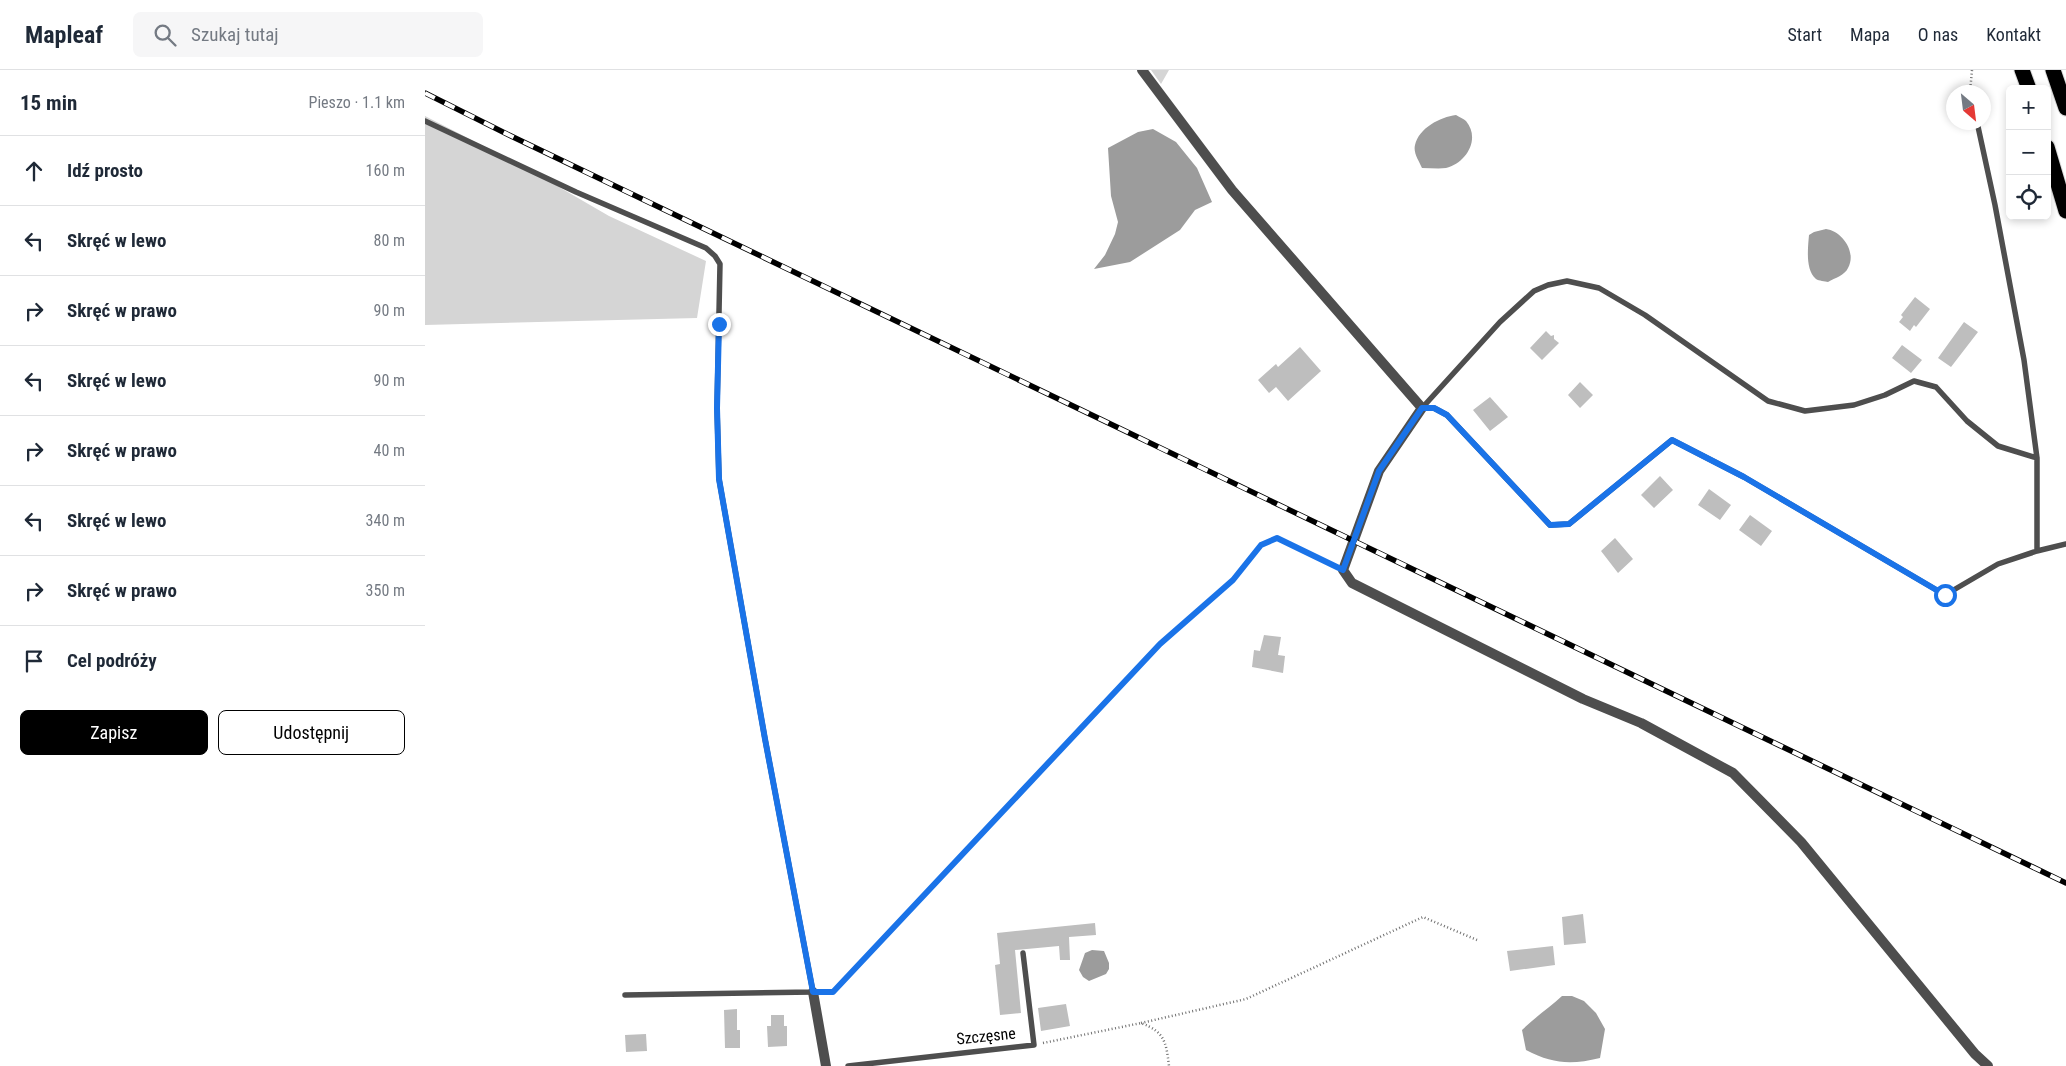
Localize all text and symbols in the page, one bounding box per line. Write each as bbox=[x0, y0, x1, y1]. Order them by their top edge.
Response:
search box bbox=[133, 12, 483, 57]
text: Mapleaf bbox=[25, 21, 103, 49]
icon: search bbox=[151, 21, 179, 49]
text: Szukaj tutaj bbox=[191, 23, 279, 46]
text: Start bbox=[1788, 24, 1822, 45]
text: Mapa bbox=[1850, 24, 1890, 45]
text: O nas bbox=[1918, 24, 1958, 45]
text: Kontakt bbox=[1986, 24, 2041, 45]
north arrow bbox=[1946, 85, 1991, 130]
map controls bbox=[2006, 85, 2051, 220]
button: + bbox=[2006, 85, 2051, 130]
text: 15 min bbox=[20, 91, 77, 115]
text: Pieszo · 1.1 km bbox=[309, 93, 405, 112]
button: − bbox=[2006, 130, 2051, 175]
icon: ahead bbox=[20, 157, 48, 185]
text: Idź prosto bbox=[67, 159, 143, 182]
text: 160 m bbox=[366, 161, 405, 180]
button: locate bbox=[2006, 175, 2051, 220]
icon: left bbox=[20, 227, 48, 255]
text: Skręć w lewo bbox=[67, 229, 166, 252]
text: 80 m bbox=[373, 231, 405, 250]
icon: right bbox=[20, 297, 48, 325]
text: Skręć w prawo bbox=[67, 299, 177, 322]
text: 90 m bbox=[373, 301, 405, 320]
route end bbox=[708, 313, 731, 336]
icon: left bbox=[20, 367, 48, 395]
text: Skręć w lewo bbox=[67, 369, 166, 392]
text: 90 m bbox=[373, 371, 405, 390]
icon: right bbox=[20, 437, 48, 465]
text: Skręć w prawo bbox=[67, 439, 177, 462]
text: 40 m bbox=[373, 441, 405, 460]
icon: left bbox=[20, 507, 48, 535]
text: Skręć w lewo bbox=[67, 509, 166, 532]
text: 340 m bbox=[366, 511, 405, 530]
icon: right bbox=[20, 577, 48, 605]
text: Skręć w prawo bbox=[67, 579, 177, 602]
text: 350 m bbox=[366, 581, 405, 600]
route start bbox=[1934, 584, 1957, 607]
icon: arrive bbox=[20, 647, 48, 675]
text: Cel podróży bbox=[67, 649, 157, 672]
button: Zapisz bbox=[20, 710, 208, 755]
button: Udostępnij bbox=[218, 710, 405, 755]
street label: Szczęsne bbox=[955, 1023, 1017, 1049]

